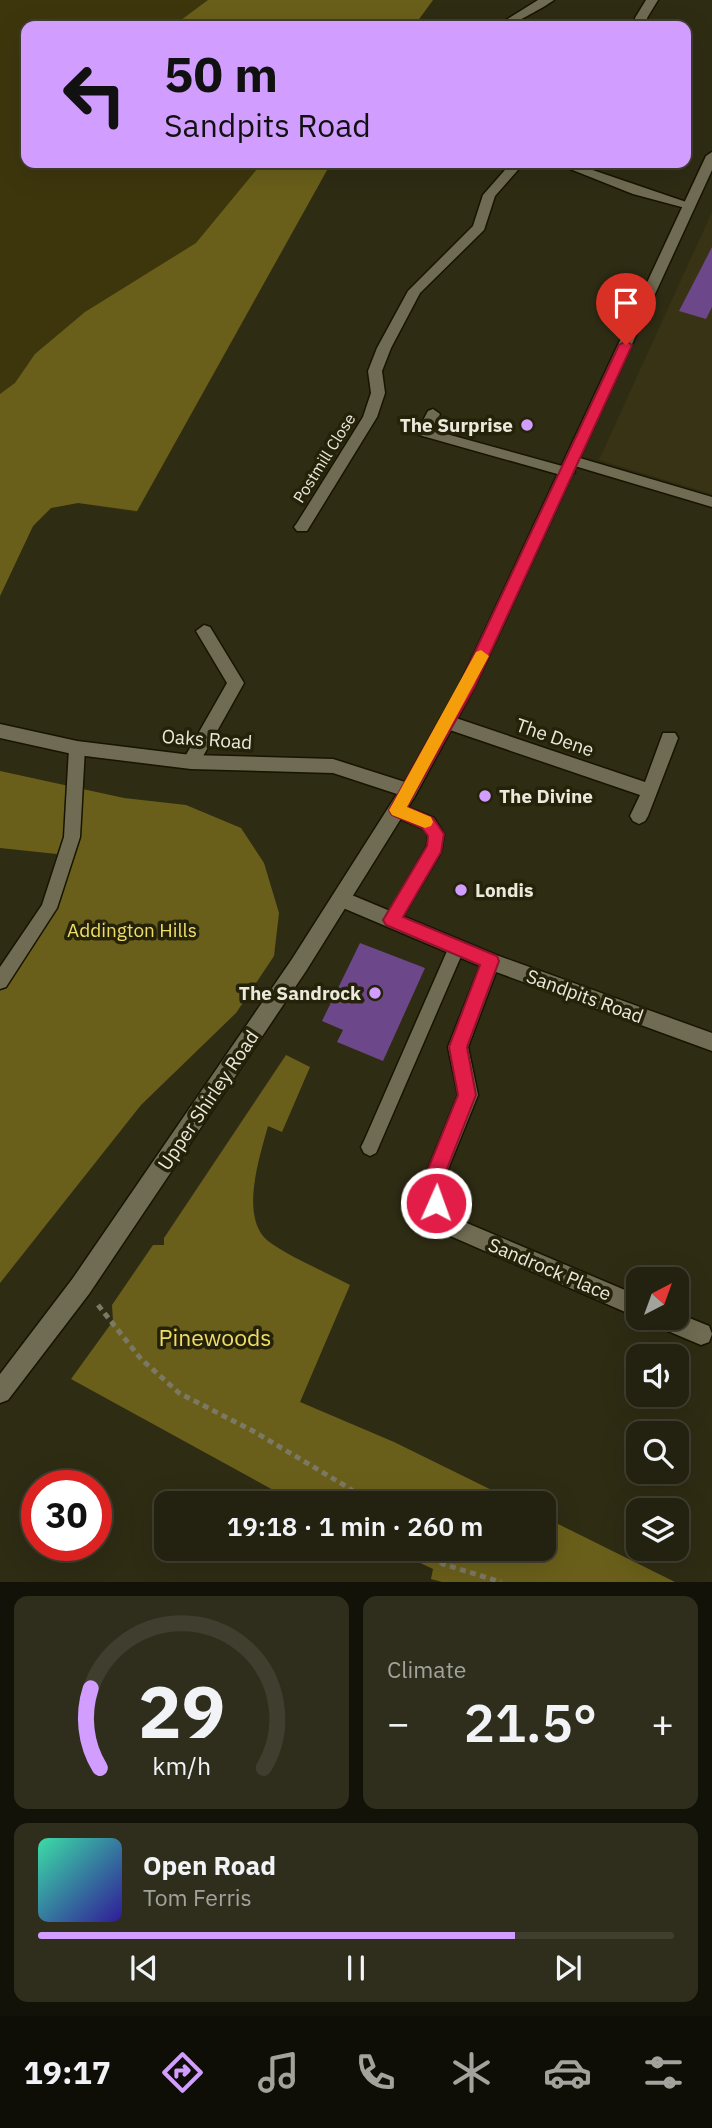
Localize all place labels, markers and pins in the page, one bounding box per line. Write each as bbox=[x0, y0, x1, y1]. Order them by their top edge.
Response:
pin bbox=[596, 273, 656, 345]
place label: The Surprise bbox=[400, 413, 513, 437]
marker: The Surprise bbox=[519, 417, 535, 433]
place label: The Divine bbox=[499, 784, 593, 808]
marker: The Divine bbox=[477, 788, 493, 804]
place label: Londis bbox=[475, 878, 533, 902]
marker: Londis bbox=[453, 882, 469, 898]
place label: The Sandrock bbox=[239, 981, 361, 1005]
marker: The Sandrock bbox=[367, 985, 383, 1001]

